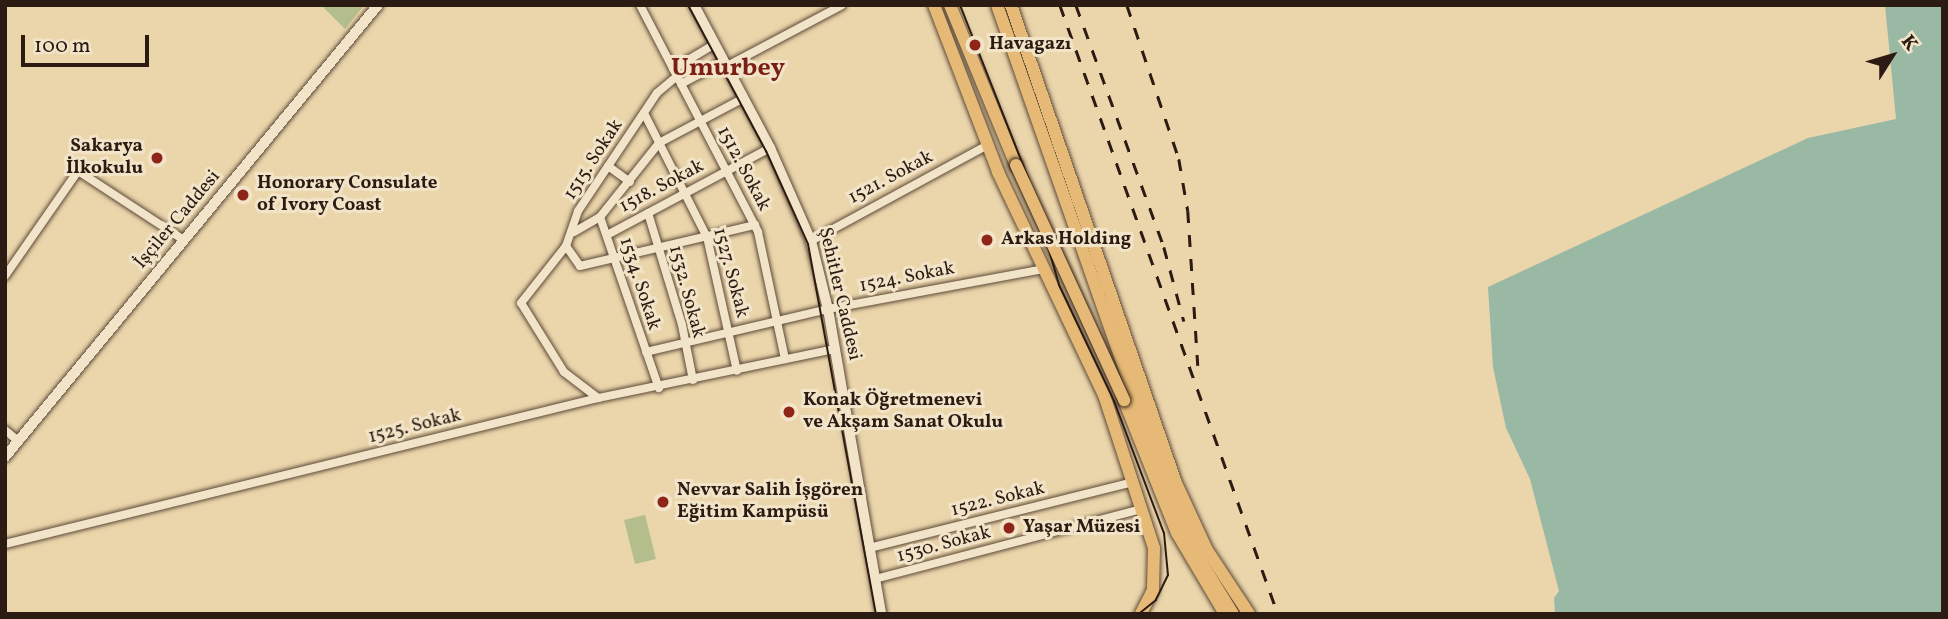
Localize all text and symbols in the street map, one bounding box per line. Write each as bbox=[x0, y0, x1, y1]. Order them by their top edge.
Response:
scale bar bbox=[24, 21, 152, 65]
north arrow bbox=[1857, 21, 1927, 91]
text: K bbox=[1894, 30, 1923, 57]
text: 100 m bbox=[34, 32, 91, 61]
place label: Havagazı bbox=[989, 34, 1072, 56]
marker: Havagazı bbox=[967, 37, 983, 53]
district label: Umurbey bbox=[671, 53, 785, 85]
street label: 1515. Sokak bbox=[559, 115, 629, 205]
street label: 1512. Sokak bbox=[711, 123, 775, 215]
place label: Sakarya İlkokulu bbox=[66, 136, 143, 180]
street label: 1521. Sokak bbox=[845, 146, 937, 210]
marker: Sakarya İlkokulu bbox=[149, 150, 165, 166]
street label: 1518. Sokak bbox=[616, 155, 708, 219]
street label: İşçiler Caddesi bbox=[130, 166, 226, 274]
place label: Honorary Consulate of Ivory Coast bbox=[257, 173, 438, 217]
marker: Honorary Consulate of Ivory Coast bbox=[235, 187, 251, 203]
street label: 1527. Sokak bbox=[707, 225, 753, 321]
street label: Şehitler Caddesi bbox=[813, 225, 865, 363]
place label: Arkas Holding bbox=[1001, 229, 1131, 251]
marker: Arkas Holding bbox=[979, 232, 995, 248]
street label: 1534. Sokak bbox=[613, 235, 665, 333]
street label: 1532. Sokak bbox=[663, 243, 709, 341]
street label: 1524. Sokak bbox=[858, 258, 956, 298]
place label: Konak Öğretmenevi ve Akşam Sanat Okulu bbox=[803, 390, 1003, 434]
street label: 1525. Sokak bbox=[366, 404, 464, 450]
marker: Konak Öğretmenevi ve Akşam Sanat Okulu bbox=[781, 404, 797, 420]
street label: 1522. Sokak bbox=[949, 477, 1047, 523]
place label: Nevvar Salih İşgören Eğitim Kampüsü bbox=[677, 480, 863, 524]
marker: Nevvar Salih İşgören Eğitim Kampüsü bbox=[655, 494, 671, 510]
place label: Yaşar Müzesi bbox=[1023, 517, 1140, 539]
marker: Yaşar Müzesi bbox=[1001, 520, 1017, 536]
street label: 1530. Sokak bbox=[895, 522, 993, 568]

